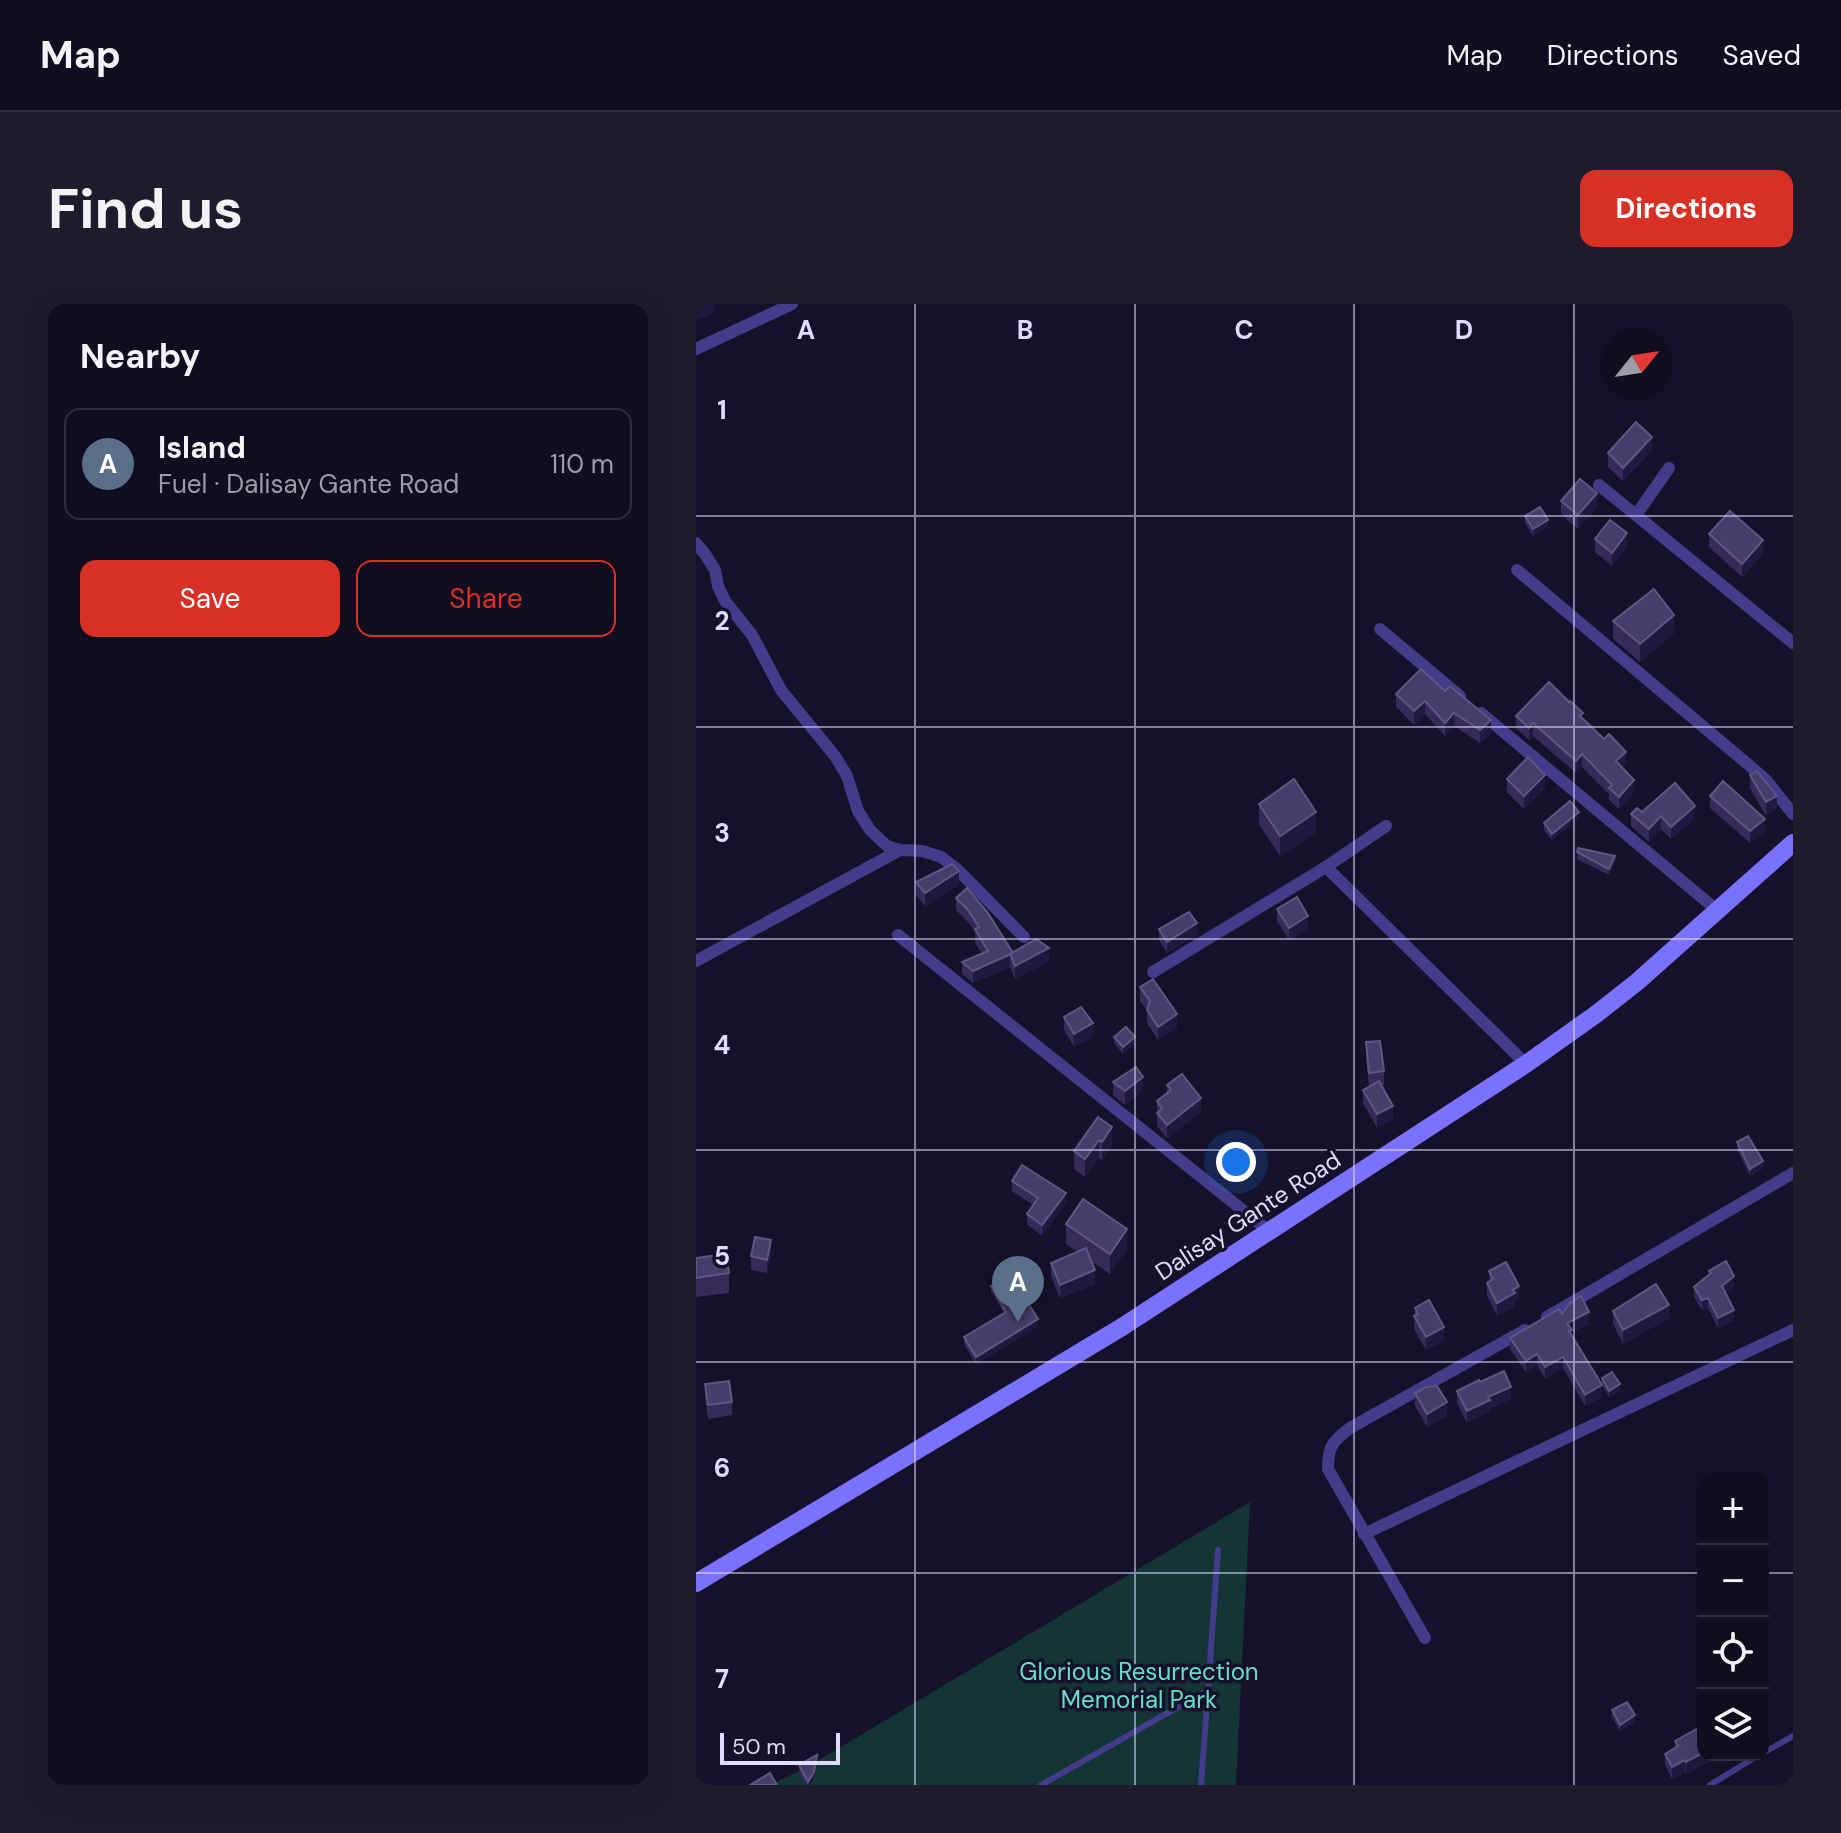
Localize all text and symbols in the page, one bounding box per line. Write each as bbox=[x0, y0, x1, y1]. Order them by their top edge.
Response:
text: Map bbox=[40, 30, 121, 80]
text: Map bbox=[1446, 37, 1503, 74]
text: Directions bbox=[1547, 37, 1679, 74]
text: Saved bbox=[1723, 37, 1801, 74]
button: Directions bbox=[1580, 170, 1793, 247]
text: Find us bbox=[48, 172, 243, 245]
text: A bbox=[797, 313, 815, 347]
text: B bbox=[1017, 313, 1033, 347]
text: C bbox=[1234, 313, 1254, 347]
text: D bbox=[1455, 313, 1473, 347]
north arrow bbox=[1601, 328, 1673, 400]
text: Nearby bbox=[80, 334, 200, 379]
text: 1 bbox=[717, 393, 727, 427]
text: Island bbox=[158, 428, 246, 467]
text: A bbox=[99, 447, 117, 481]
text: 110 m bbox=[550, 447, 614, 481]
text: Fuel · Dalisay Gante Road bbox=[158, 467, 459, 501]
button: Save bbox=[80, 560, 340, 637]
button: Share bbox=[356, 560, 616, 637]
text: 2 bbox=[714, 604, 730, 638]
text: 3 bbox=[714, 816, 730, 850]
text: 4 bbox=[714, 1028, 730, 1062]
your location bbox=[1216, 1142, 1256, 1182]
street label: Dalisay Gante Road bbox=[1149, 1144, 1346, 1287]
text: 5 bbox=[714, 1239, 730, 1273]
pin: A bbox=[992, 1256, 1044, 1322]
text: 6 bbox=[714, 1451, 730, 1485]
map controls bbox=[1697, 1473, 1769, 1761]
button: + bbox=[1697, 1473, 1769, 1545]
button: − bbox=[1697, 1545, 1769, 1617]
button: locate bbox=[1697, 1617, 1769, 1689]
park label: Glorious Resurrection Memorial Park bbox=[1019, 1656, 1259, 1715]
text: 7 bbox=[715, 1662, 729, 1696]
button: layers bbox=[1697, 1689, 1769, 1761]
scale bar bbox=[720, 1729, 840, 1765]
text: 50 m bbox=[732, 1732, 786, 1761]

